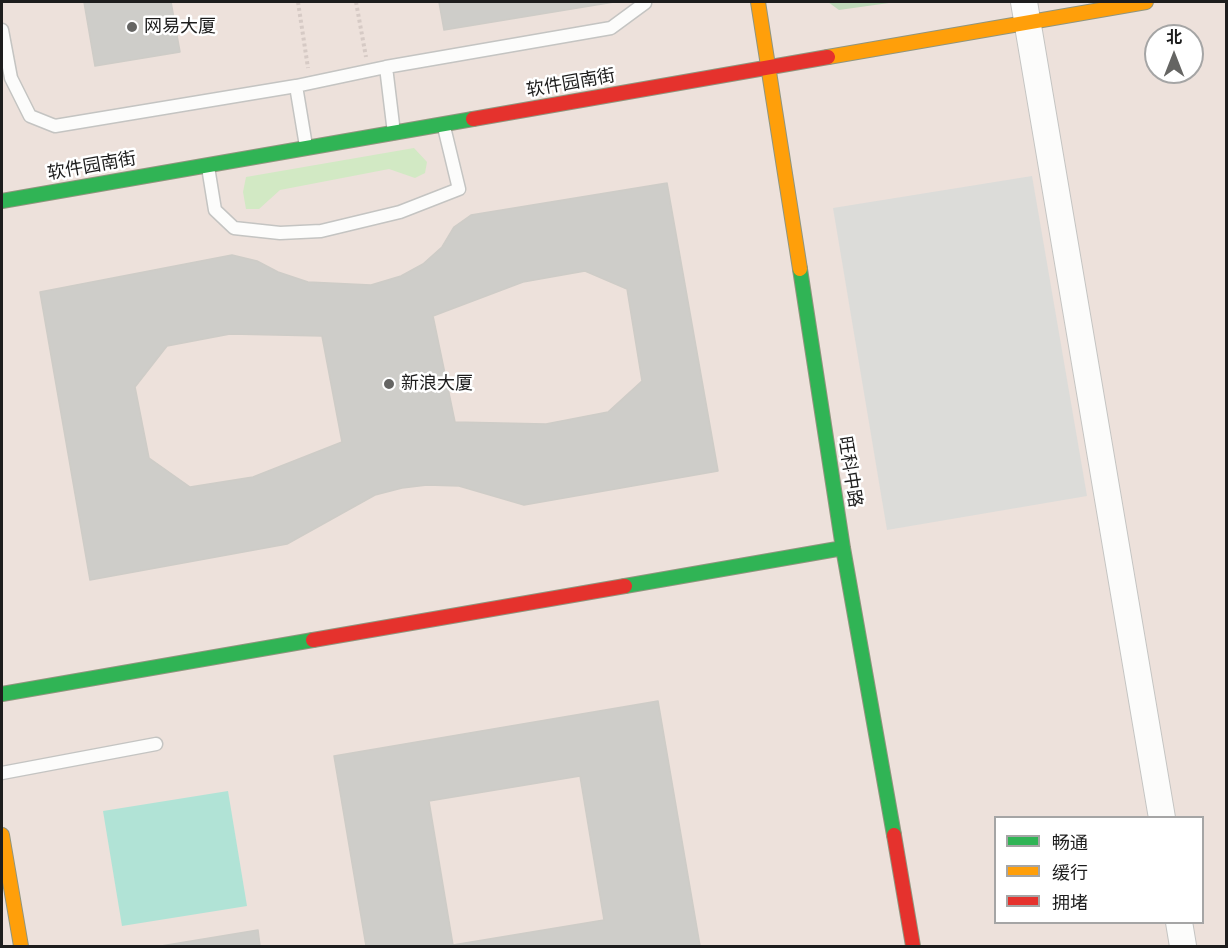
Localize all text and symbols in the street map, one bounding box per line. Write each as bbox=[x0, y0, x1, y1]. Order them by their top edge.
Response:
place label: 网易大厦 bbox=[144, 16, 216, 38]
marker: 网易大厦 bbox=[125, 20, 139, 34]
north arrow bbox=[1144, 24, 1204, 84]
text: 北 bbox=[1166, 28, 1182, 47]
street label: 软件园南街 bbox=[525, 66, 617, 102]
street label: 软件园南街 bbox=[46, 149, 138, 185]
place label: 新浪大厦 bbox=[401, 373, 473, 395]
marker: 新浪大厦 bbox=[382, 377, 396, 391]
street label: 旺科中路 bbox=[833, 435, 865, 509]
legend bbox=[994, 816, 1204, 924]
text: 畅通 bbox=[1052, 832, 1088, 853]
text: 缓行 bbox=[1052, 862, 1088, 883]
text: 拥堵 bbox=[1052, 892, 1088, 913]

